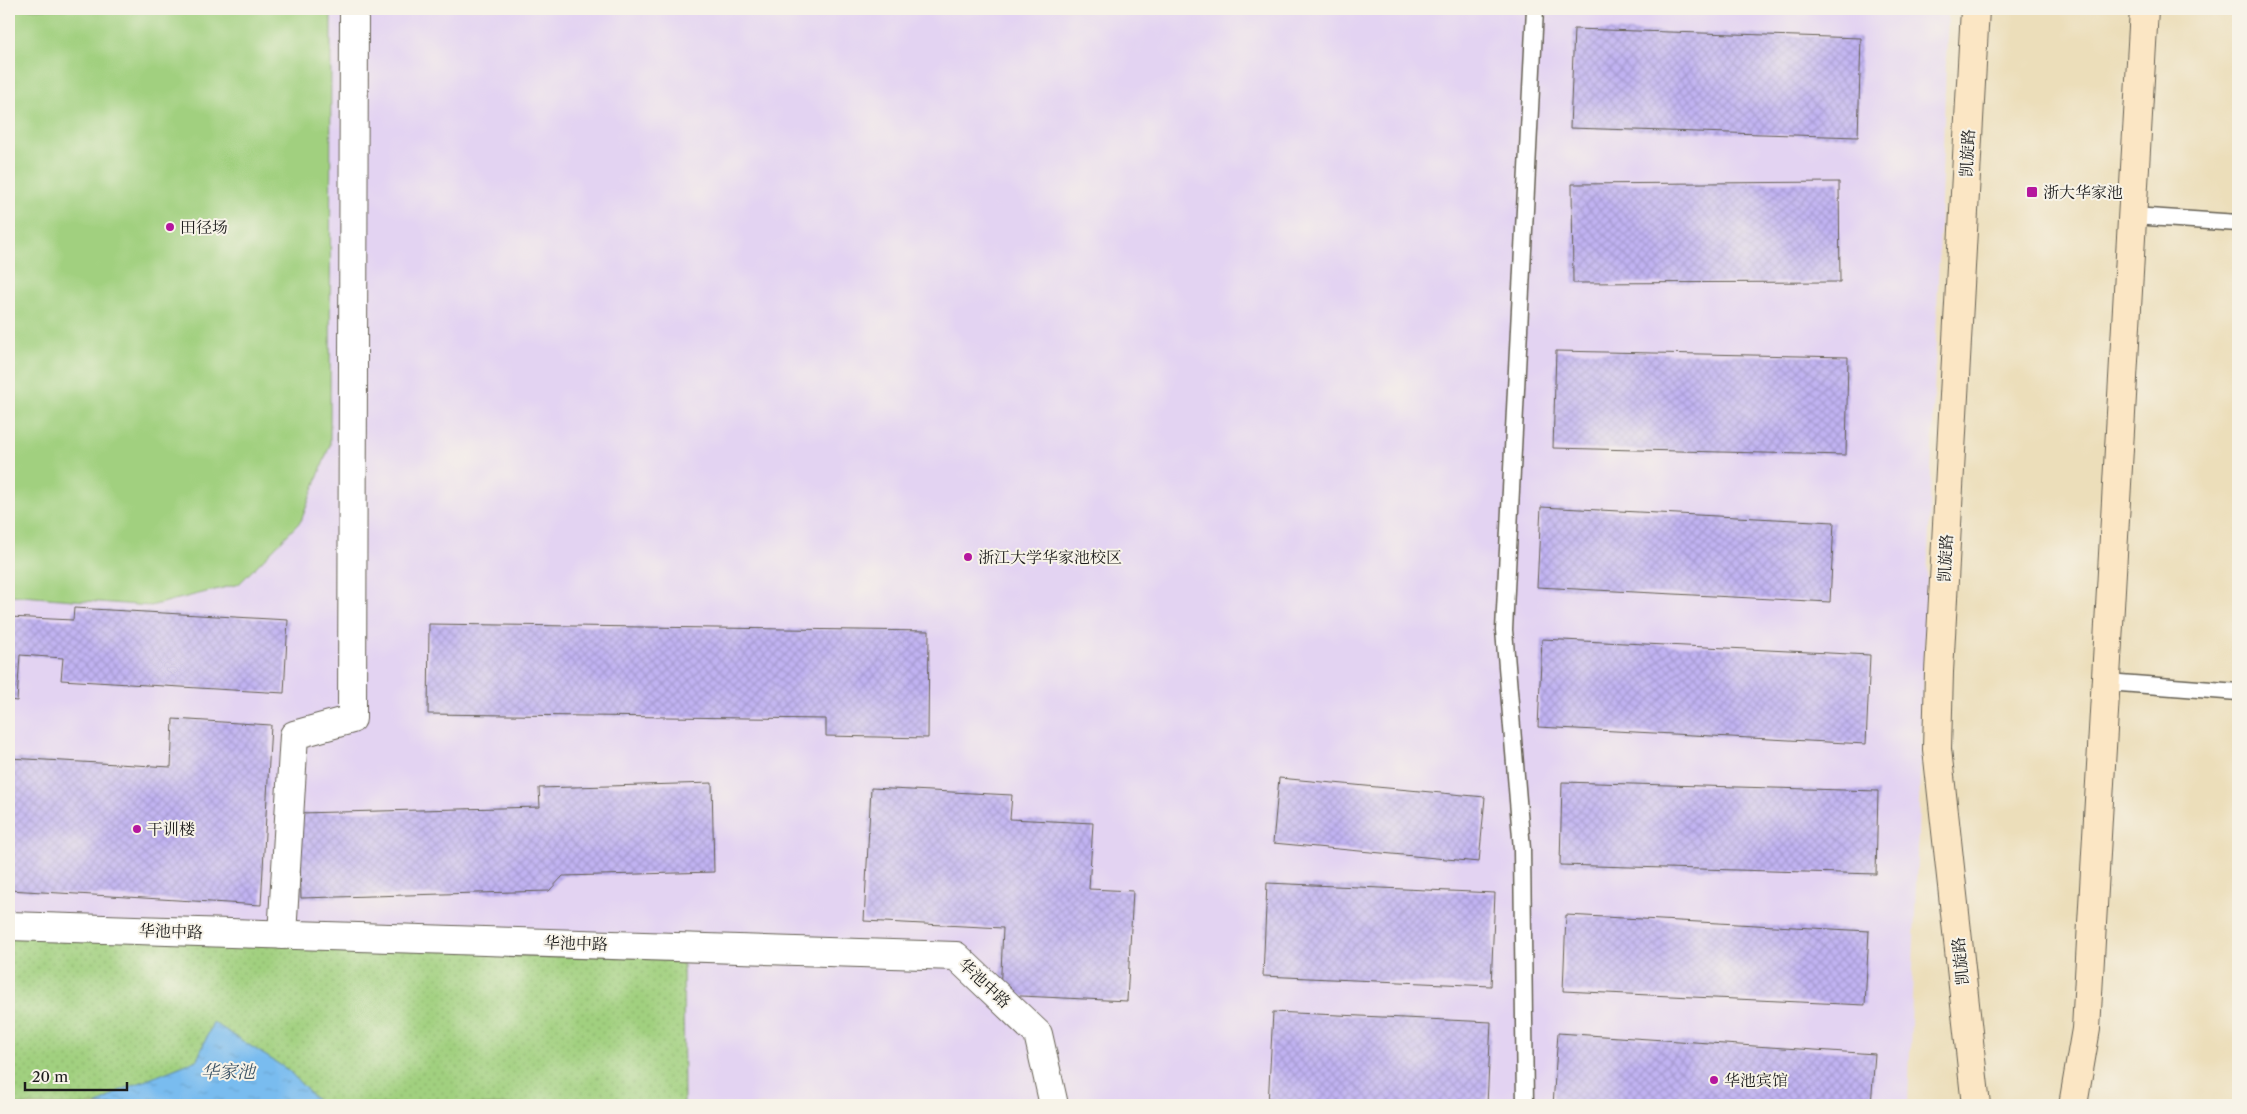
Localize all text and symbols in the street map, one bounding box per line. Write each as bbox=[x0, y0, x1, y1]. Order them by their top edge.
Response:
street label: 凯旋路 bbox=[1956, 129, 1978, 177]
place label: 浙大华家池 bbox=[2043, 182, 2123, 202]
marker: 浙大华家池 bbox=[2025, 185, 2039, 199]
place label: 田径场 bbox=[180, 217, 228, 237]
marker: 田径场 bbox=[164, 221, 176, 233]
street label: 凯旋路 bbox=[1934, 534, 1956, 582]
place label: 浙江大学华家池校区 bbox=[978, 547, 1122, 567]
marker: 浙江大学华家池校区 bbox=[962, 551, 974, 563]
place label: 干训楼 bbox=[147, 819, 195, 839]
marker: 干训楼 bbox=[131, 823, 143, 835]
street label: 华池中路 bbox=[139, 920, 203, 942]
street label: 华池中路 bbox=[544, 932, 608, 954]
street label: 凯旋路 bbox=[1948, 936, 1972, 986]
street label: 华池中路 bbox=[955, 954, 1015, 1012]
scale bar bbox=[25, 1059, 128, 1091]
water label: 华家池 bbox=[201, 1061, 257, 1083]
text: 20 m bbox=[32, 1067, 68, 1086]
place label: 华池宾馆 bbox=[1724, 1070, 1788, 1090]
marker: 华池宾馆 bbox=[1708, 1074, 1720, 1086]

